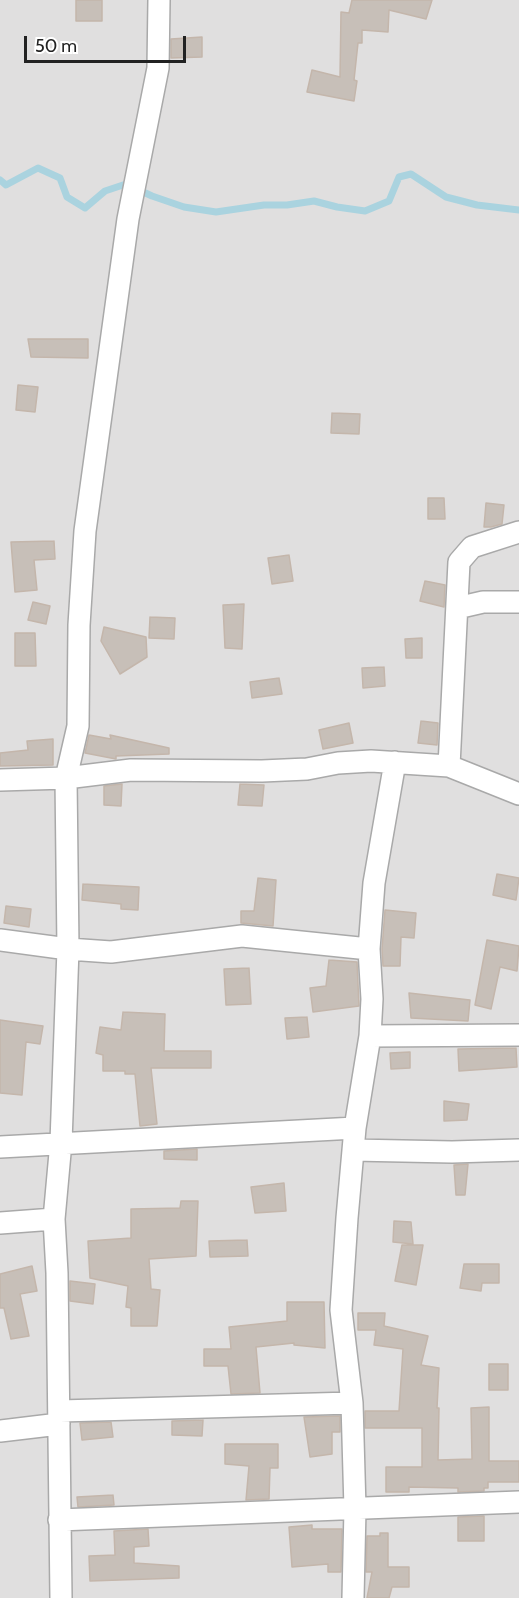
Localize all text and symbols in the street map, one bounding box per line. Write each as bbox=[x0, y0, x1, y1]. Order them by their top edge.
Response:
scale bar bbox=[27, 24, 189, 62]
text: 50 m bbox=[35, 35, 77, 57]

